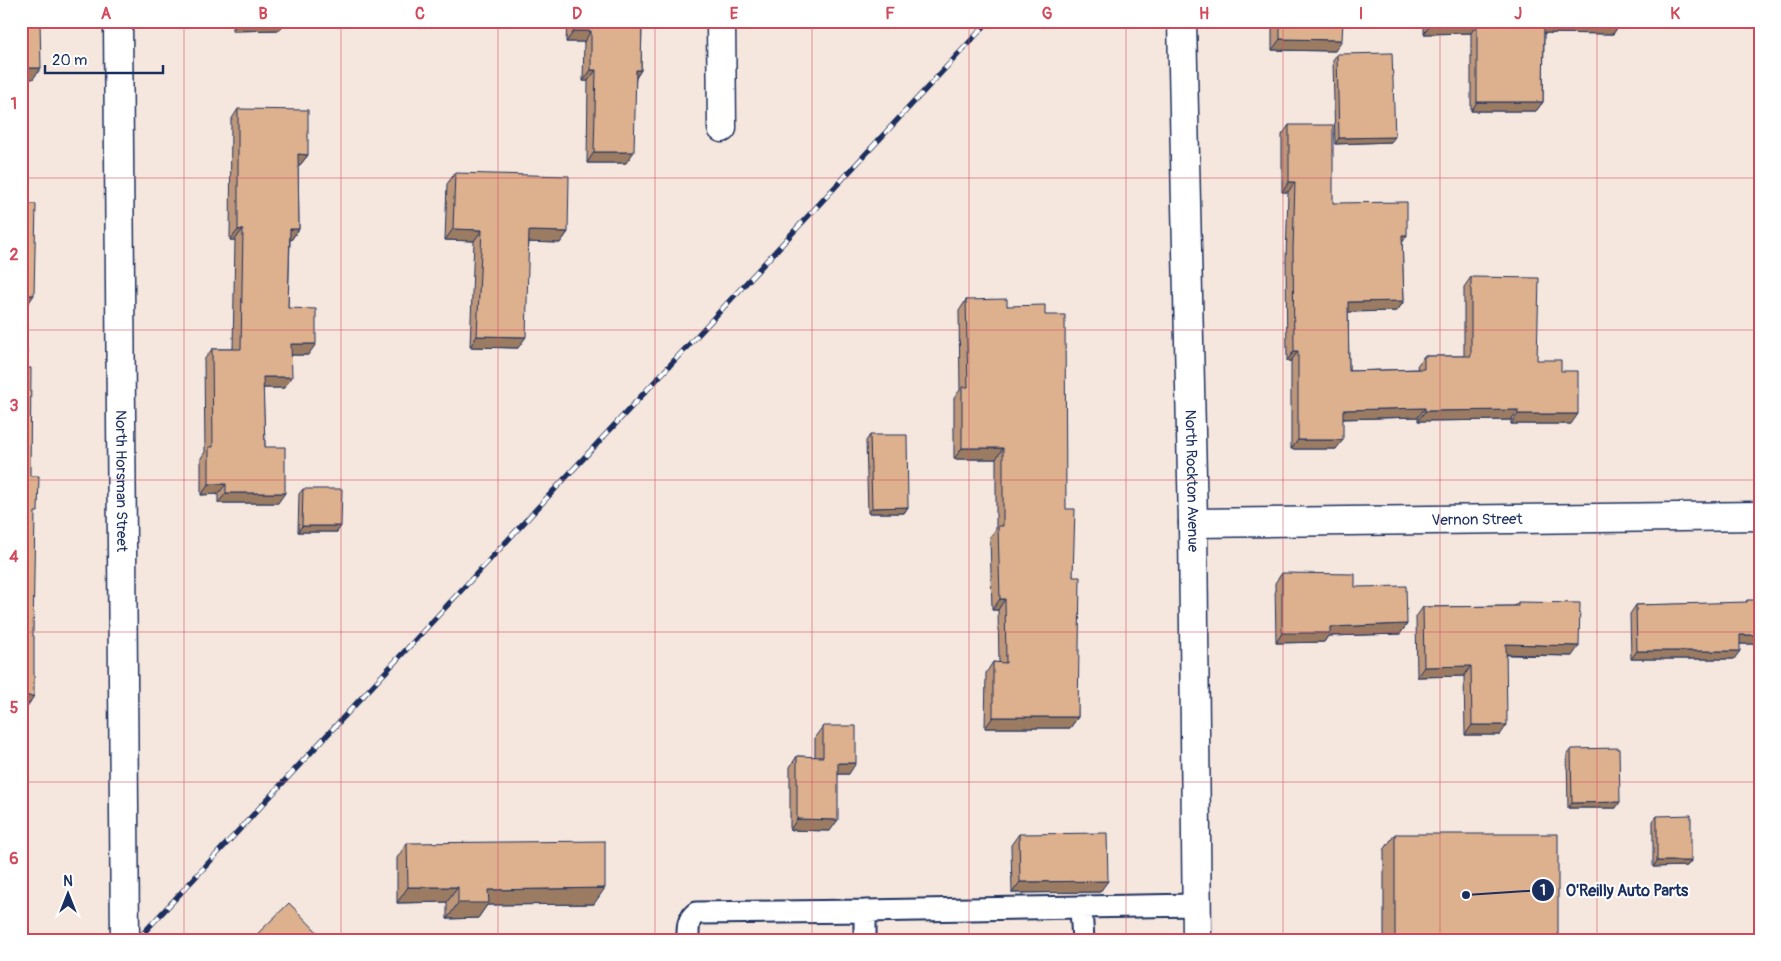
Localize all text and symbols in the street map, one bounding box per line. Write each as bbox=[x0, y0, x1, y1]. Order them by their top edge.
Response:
text: A bbox=[101, 4, 112, 24]
text: B bbox=[258, 4, 268, 24]
text: C bbox=[415, 4, 425, 24]
text: D bbox=[572, 4, 582, 24]
text: E bbox=[730, 4, 739, 24]
text: F bbox=[885, 4, 895, 24]
text: G bbox=[1042, 4, 1053, 24]
text: H bbox=[1199, 4, 1209, 24]
text: I bbox=[1359, 4, 1363, 24]
text: J bbox=[1514, 4, 1522, 24]
text: K bbox=[1670, 4, 1680, 24]
scale bar bbox=[45, 42, 162, 74]
text: 20 m bbox=[52, 51, 87, 70]
text: 1 bbox=[11, 94, 17, 114]
text: 2 bbox=[10, 245, 19, 265]
text: 3 bbox=[10, 396, 19, 416]
street label: North Rockton Avenue bbox=[1181, 409, 1202, 553]
street label: North Horsman Street bbox=[111, 410, 131, 553]
street label: Vernon Street bbox=[1431, 510, 1524, 530]
text: 4 bbox=[9, 547, 19, 567]
text: 5 bbox=[10, 698, 19, 718]
text: 6 bbox=[9, 849, 19, 869]
north arrow bbox=[42, 868, 92, 918]
text: N bbox=[63, 873, 73, 890]
callout: O'Reilly Auto Parts bbox=[1531, 875, 1698, 906]
text: 1 bbox=[1540, 881, 1546, 900]
text: O'Reilly Auto Parts bbox=[1566, 881, 1689, 901]

